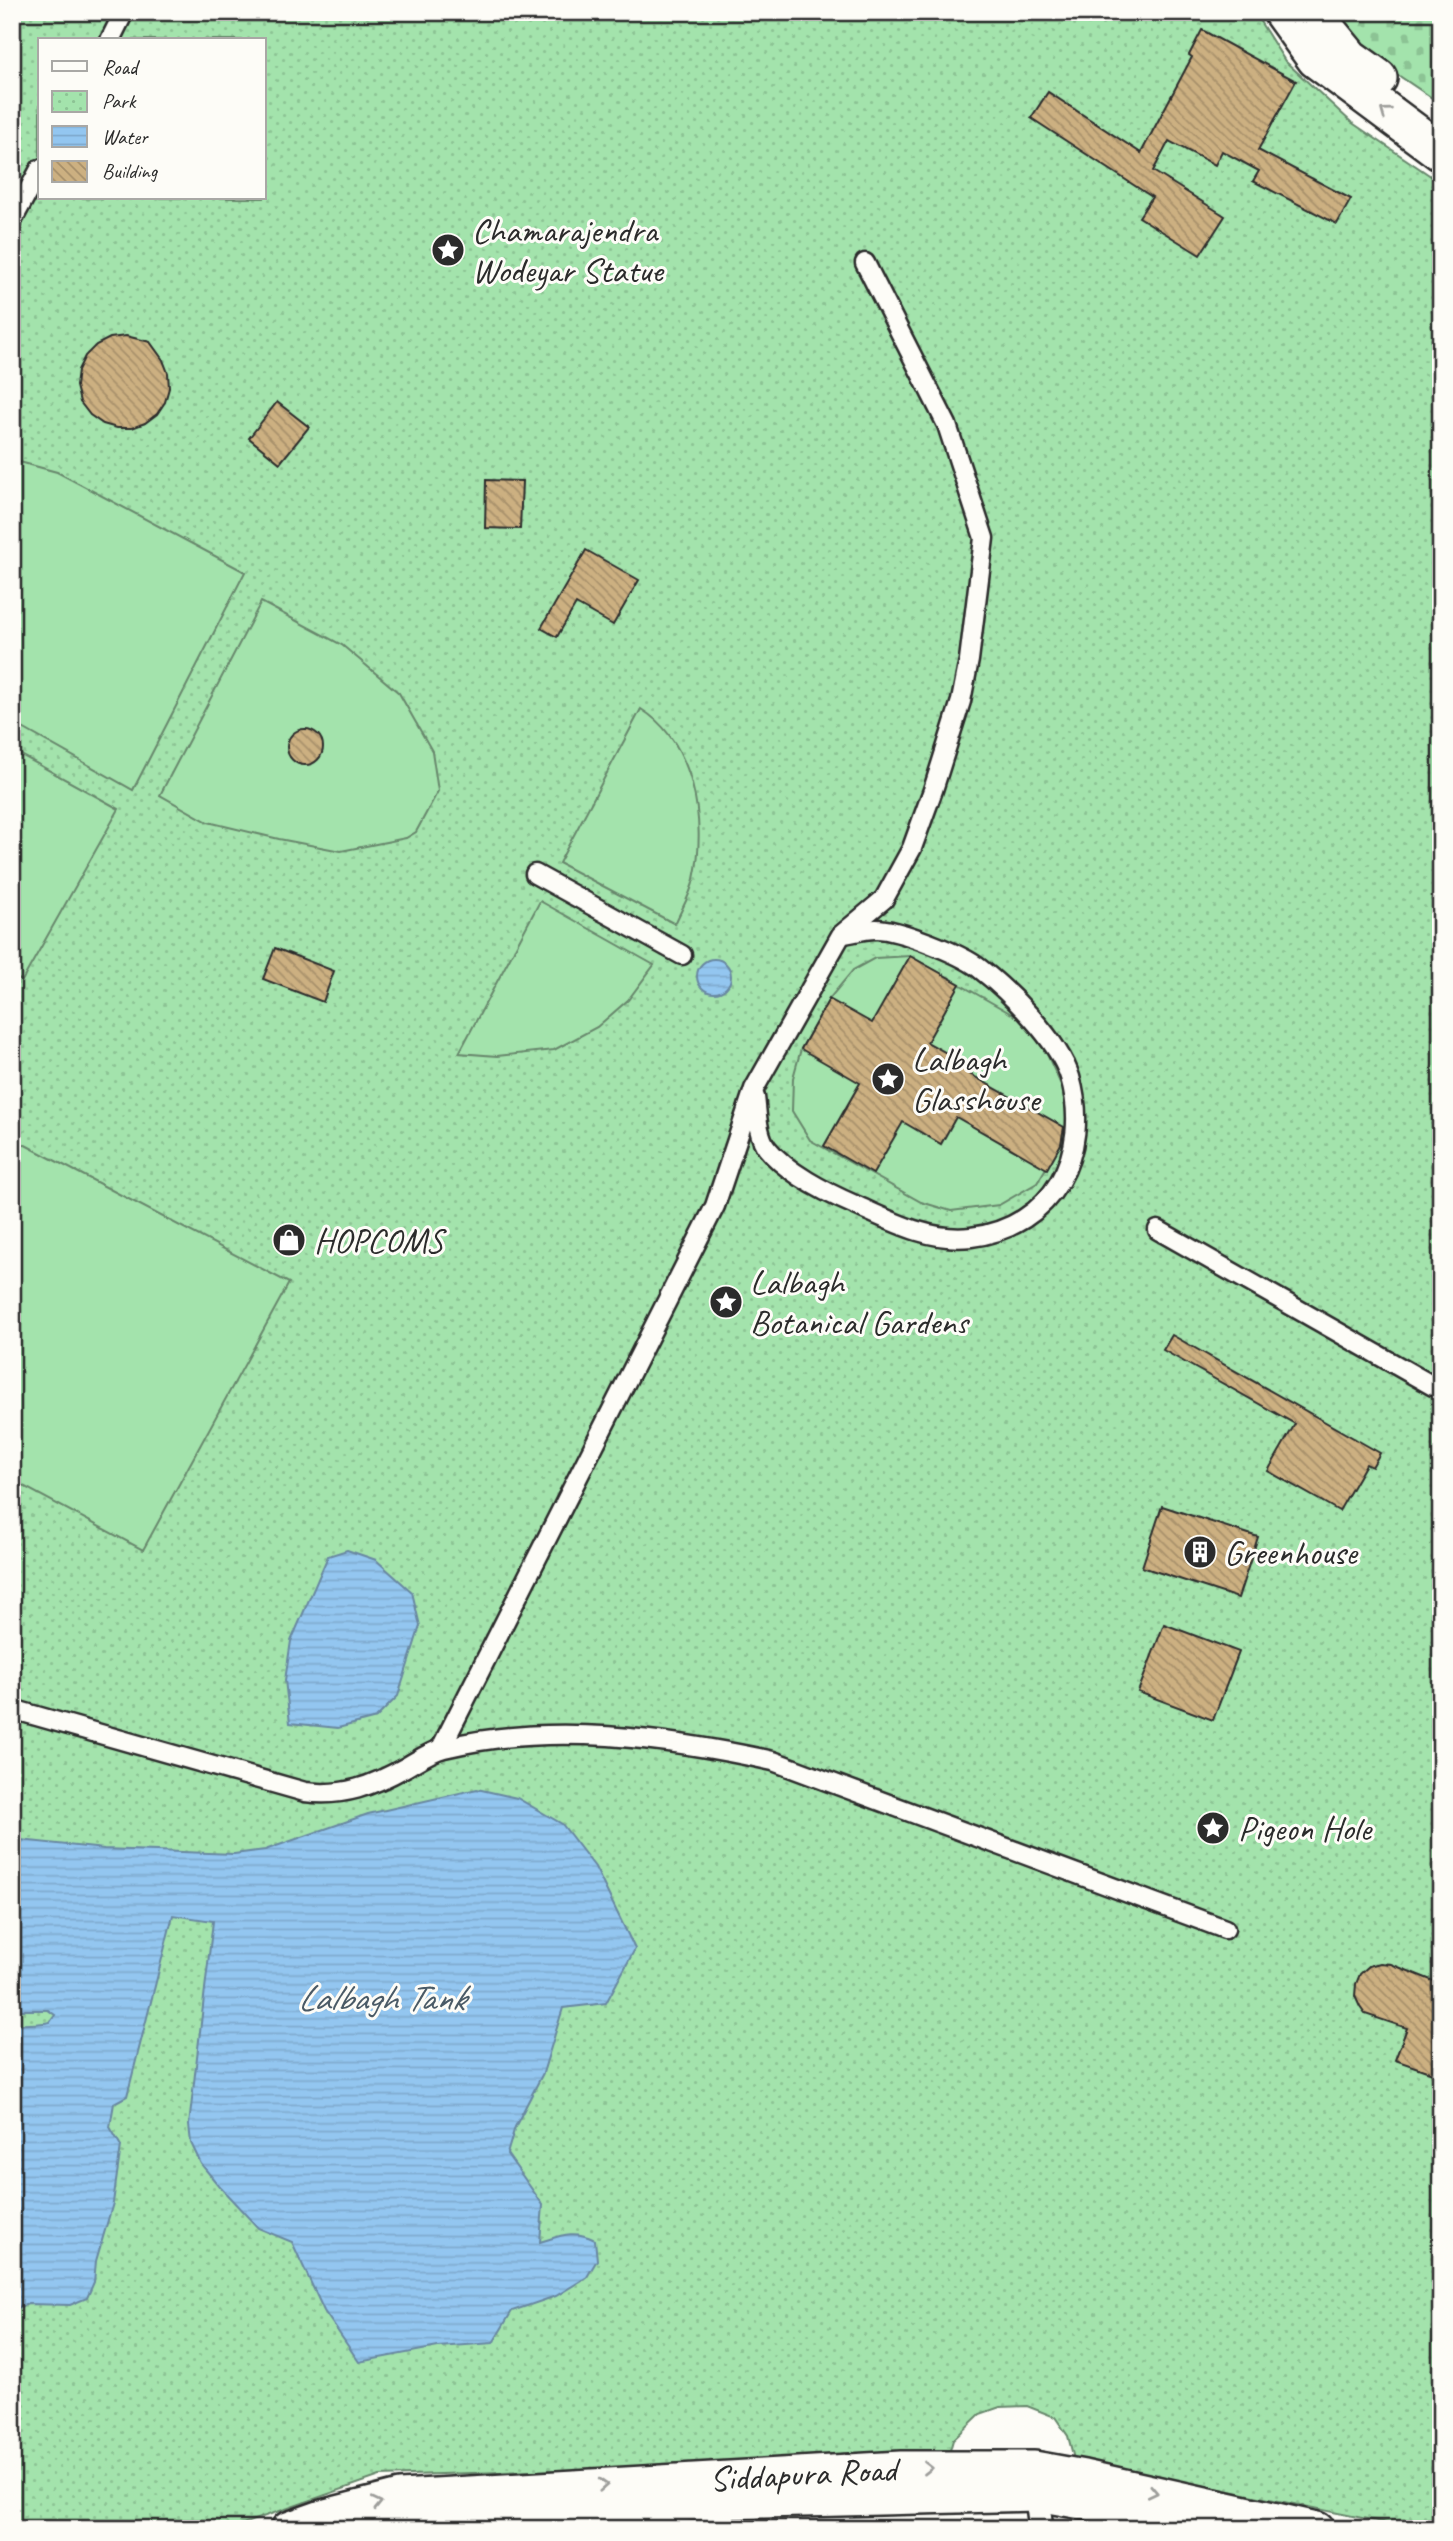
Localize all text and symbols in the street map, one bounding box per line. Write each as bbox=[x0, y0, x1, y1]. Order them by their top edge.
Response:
legend bbox=[38, 38, 266, 200]
text: Road bbox=[102, 54, 141, 80]
text: Park bbox=[102, 88, 137, 114]
one-way arrow bbox=[1380, 108, 1393, 120]
text: Water bbox=[102, 124, 149, 150]
text: Building bbox=[102, 158, 159, 184]
place label: Chamarajendra Wodeyar Statue bbox=[472, 208, 665, 293]
place icon: Chamarajendra Wodeyar Statue bbox=[429, 231, 467, 269]
place label: Lalbagh Glasshouse bbox=[912, 1037, 1042, 1122]
place icon: Lalbagh Glasshouse bbox=[869, 1060, 907, 1098]
place label: HOPCOMS bbox=[314, 1218, 447, 1263]
shop icon: HOPCOMS bbox=[270, 1221, 308, 1259]
place label: Lalbagh Botanical Gardens bbox=[750, 1260, 971, 1345]
place icon: Lalbagh Botanical Gardens bbox=[707, 1283, 745, 1321]
place label: Greenhouse bbox=[1224, 1530, 1359, 1575]
building icon: Greenhouse bbox=[1181, 1533, 1219, 1571]
place label: Pigeon Hole bbox=[1238, 1806, 1373, 1851]
place icon: Pigeon Hole bbox=[1194, 1809, 1232, 1847]
water label: Lalbagh Tank bbox=[298, 1974, 472, 2021]
street label: Siddapura Road bbox=[708, 2446, 903, 2501]
one-way arrow bbox=[924, 2460, 934, 2476]
one-way arrow bbox=[598, 2478, 609, 2493]
one-way arrow bbox=[1147, 2484, 1159, 2499]
one-way arrow bbox=[371, 2496, 383, 2511]

